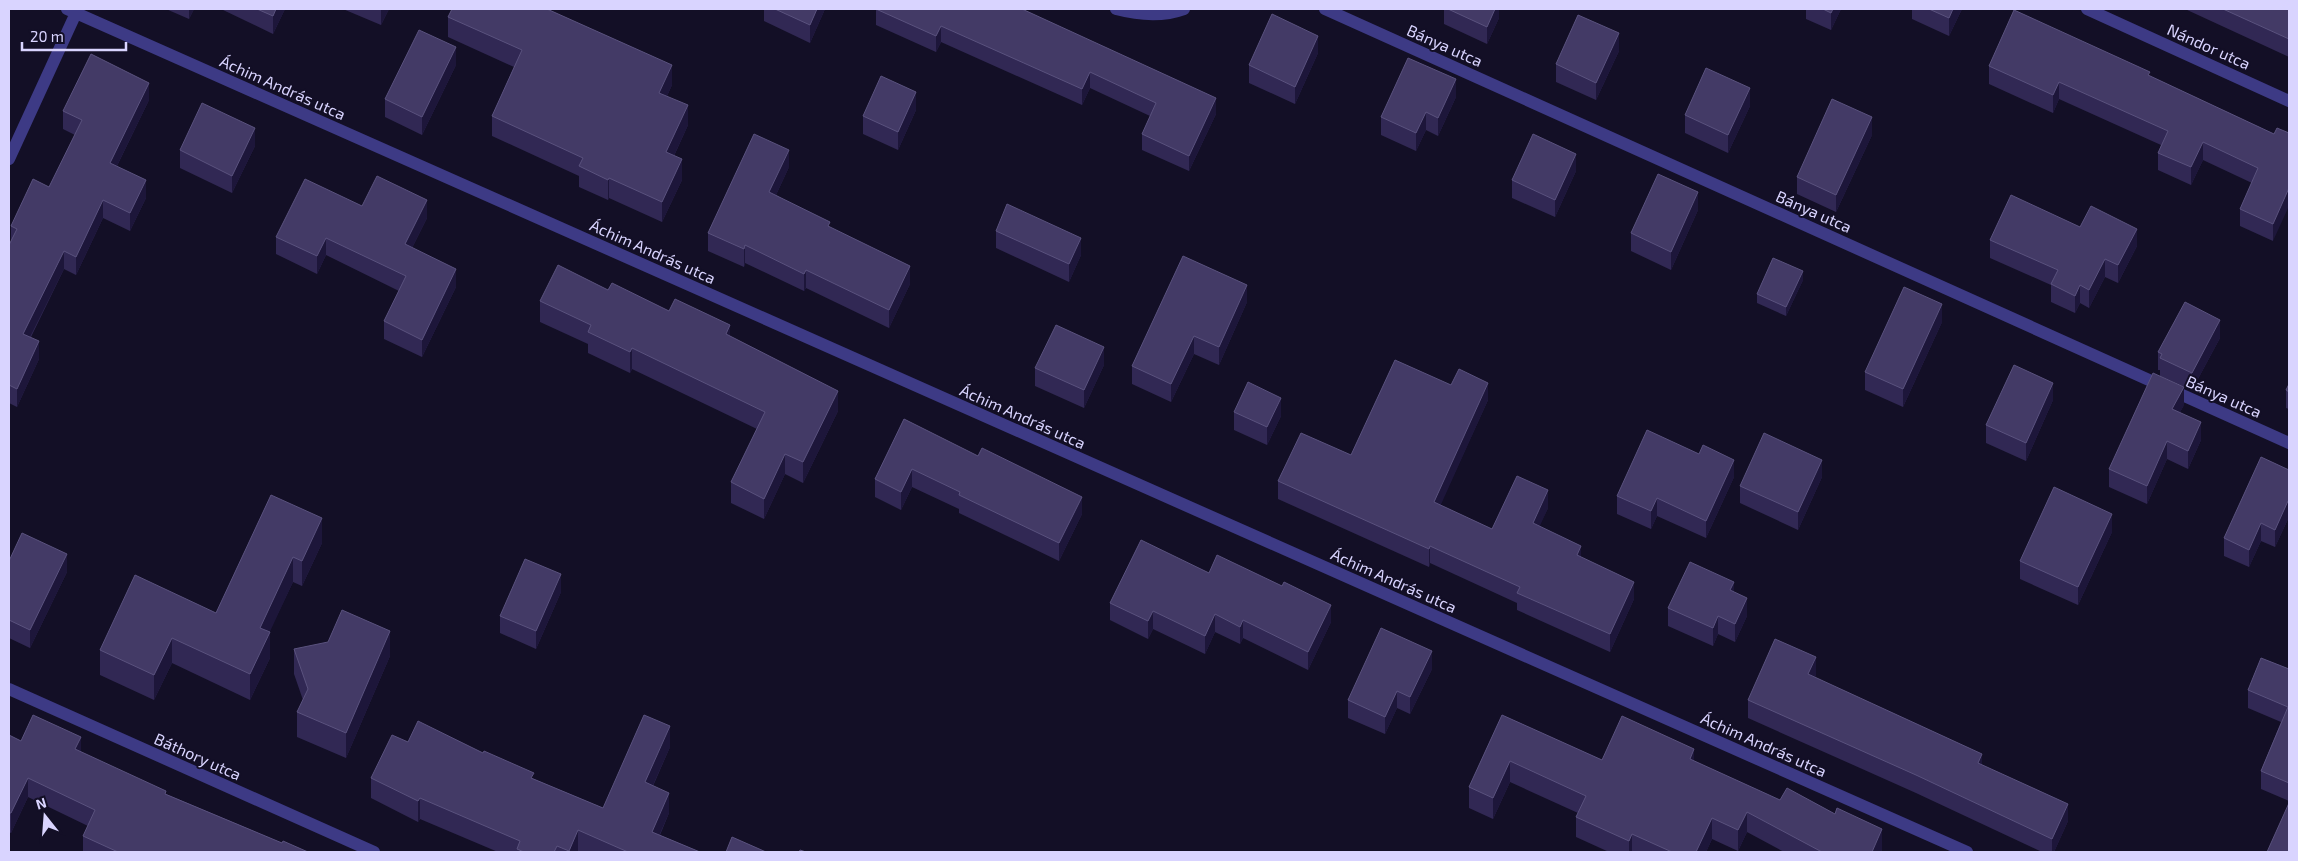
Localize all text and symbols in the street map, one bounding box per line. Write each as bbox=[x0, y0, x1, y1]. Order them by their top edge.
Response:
street label: Nándor utca bbox=[2164, 19, 2254, 73]
scale bar bbox=[22, 20, 126, 52]
street label: Bánya utca bbox=[1404, 20, 1486, 70]
text: 20 m bbox=[30, 27, 64, 45]
street label: Áchim András utca bbox=[217, 51, 349, 123]
street label: Bánya utca bbox=[1773, 186, 1855, 236]
street label: Áchim András utca bbox=[587, 215, 719, 287]
street label: Bánya utca bbox=[2183, 371, 2265, 421]
street label: Áchim András utca bbox=[957, 380, 1089, 452]
street label: Áchim András utca bbox=[1328, 544, 1460, 616]
street label: Áchim András utca bbox=[1698, 708, 1830, 780]
street label: Báthory utca bbox=[152, 728, 244, 784]
north arrow bbox=[20, 791, 70, 841]
text: N bbox=[34, 793, 48, 813]

